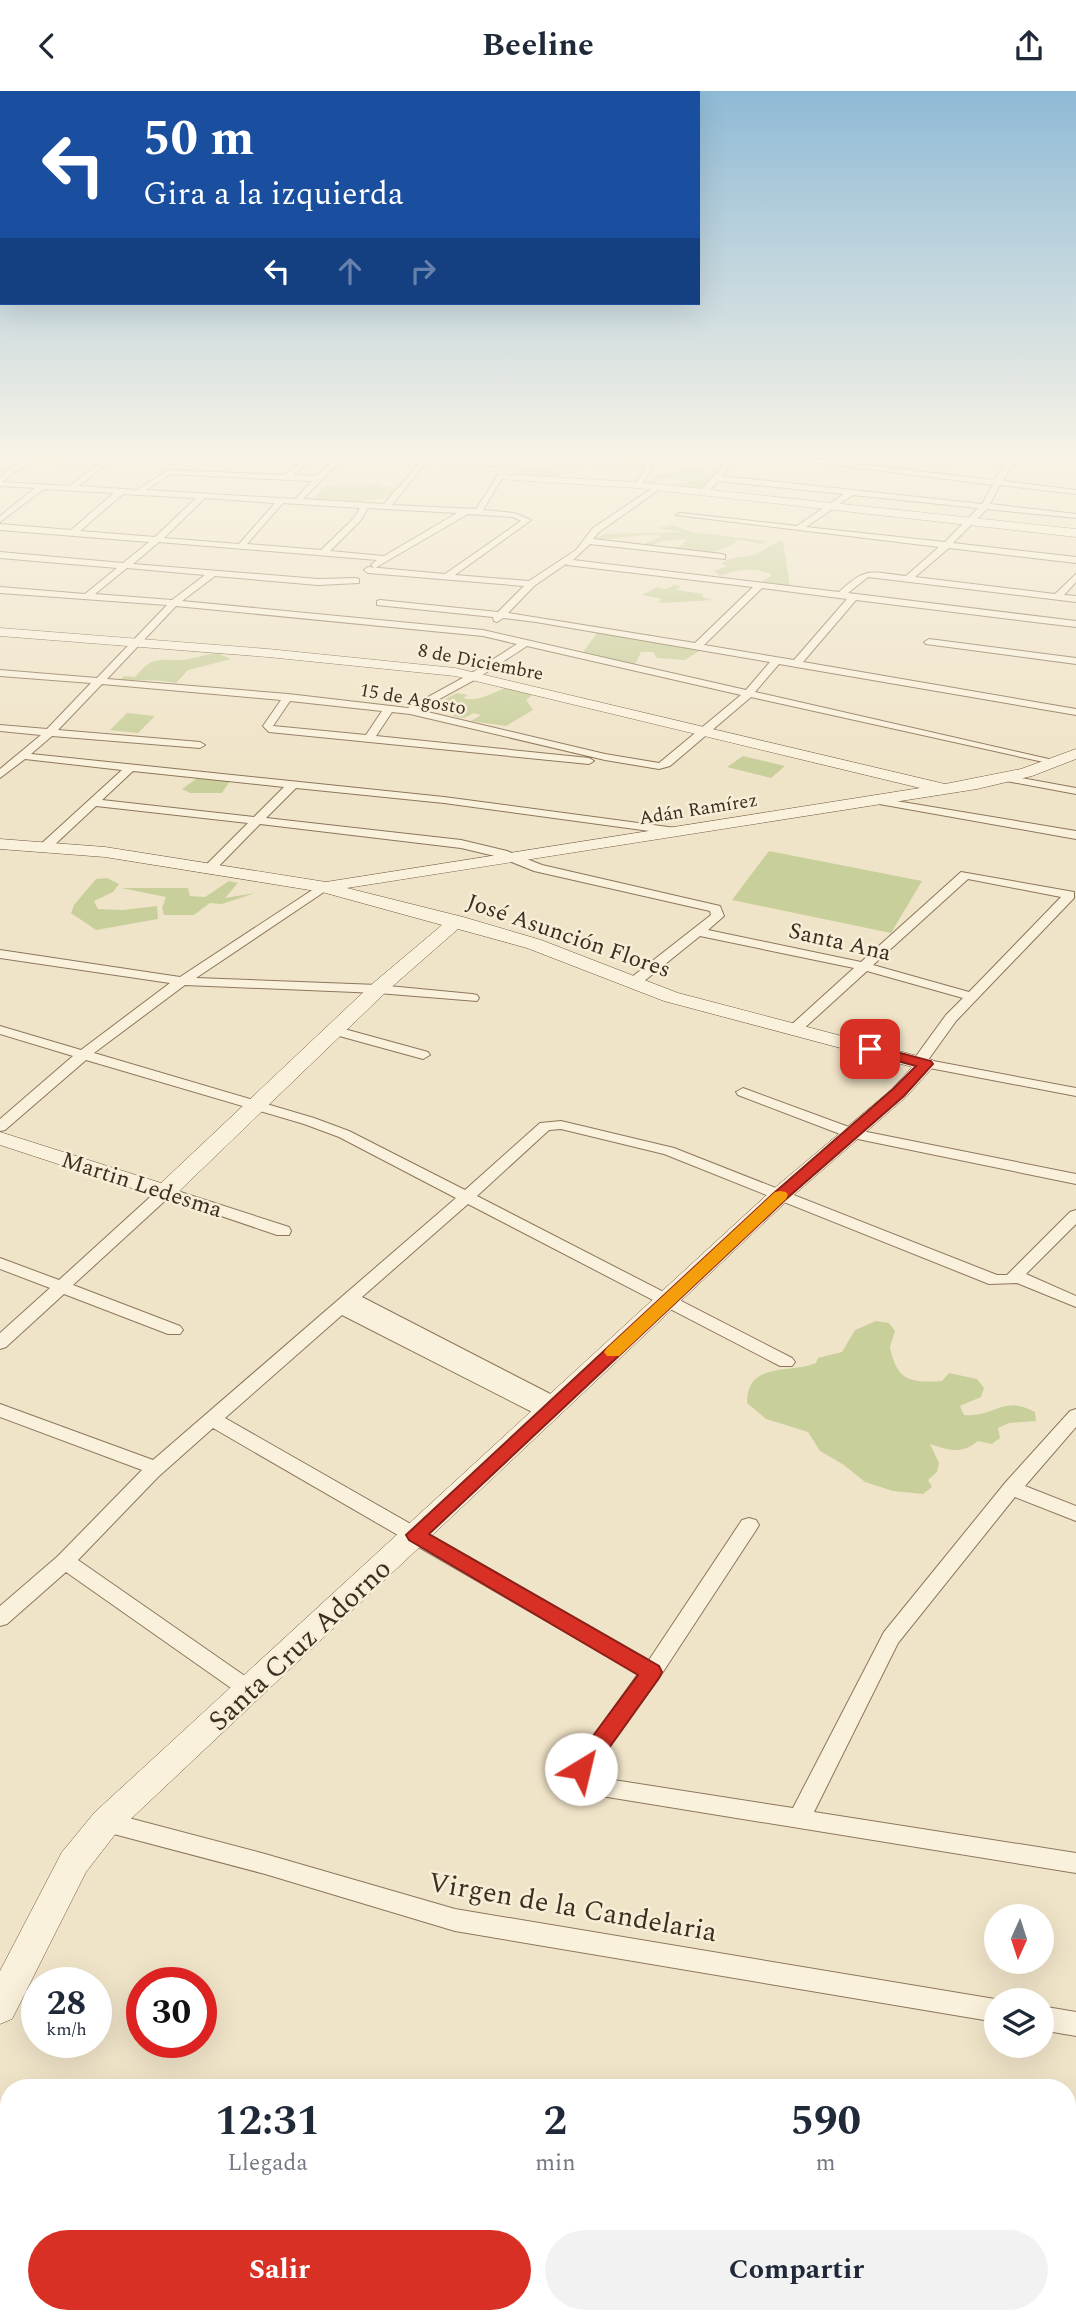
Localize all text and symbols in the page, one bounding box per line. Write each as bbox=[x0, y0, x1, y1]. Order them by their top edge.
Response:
text: Beeline bbox=[482, 21, 594, 70]
icon: back bbox=[28, 27, 66, 65]
icon: share bbox=[1010, 27, 1048, 65]
text: 50 m bbox=[143, 102, 254, 177]
icon: left bbox=[28, 119, 119, 210]
text: Gira a la izquierda bbox=[143, 170, 404, 219]
icon: left bbox=[258, 252, 296, 290]
icon: ahead bbox=[331, 252, 369, 290]
icon: right bbox=[404, 252, 442, 290]
street label: 8 de Diciembre bbox=[415, 636, 546, 689]
street label: 15 de Agosto bbox=[357, 676, 468, 723]
street label: Adán Ramírez bbox=[637, 786, 760, 833]
street label: José Asunción Flores bbox=[462, 885, 675, 988]
street label: Santa Ana bbox=[785, 914, 894, 971]
pin bbox=[840, 1019, 900, 1079]
icon: arrive bbox=[851, 1030, 889, 1068]
street label: Martin Ledesma bbox=[57, 1143, 227, 1228]
street label: Santa Cruz Adorno bbox=[199, 1548, 402, 1742]
position arrow bbox=[544, 1732, 618, 1806]
street label: Virgen de la Candelaria bbox=[425, 1861, 721, 1954]
north arrow bbox=[984, 1904, 1054, 1974]
map controls bbox=[984, 1904, 1054, 2058]
speed limit sign: 30 bbox=[126, 1967, 217, 2058]
text: 28 bbox=[47, 1977, 86, 2030]
button: layers bbox=[984, 1988, 1054, 2058]
text: km/h bbox=[46, 2016, 87, 2043]
text: 12:31 bbox=[215, 2090, 320, 2153]
text: 2 bbox=[544, 2090, 567, 2153]
text: 590 bbox=[790, 2090, 861, 2153]
text: Llegada bbox=[228, 2146, 308, 2181]
text: min bbox=[535, 2146, 576, 2181]
text: m bbox=[816, 2146, 836, 2181]
button: Salir bbox=[28, 2230, 531, 2310]
button: Compartir bbox=[545, 2230, 1048, 2310]

